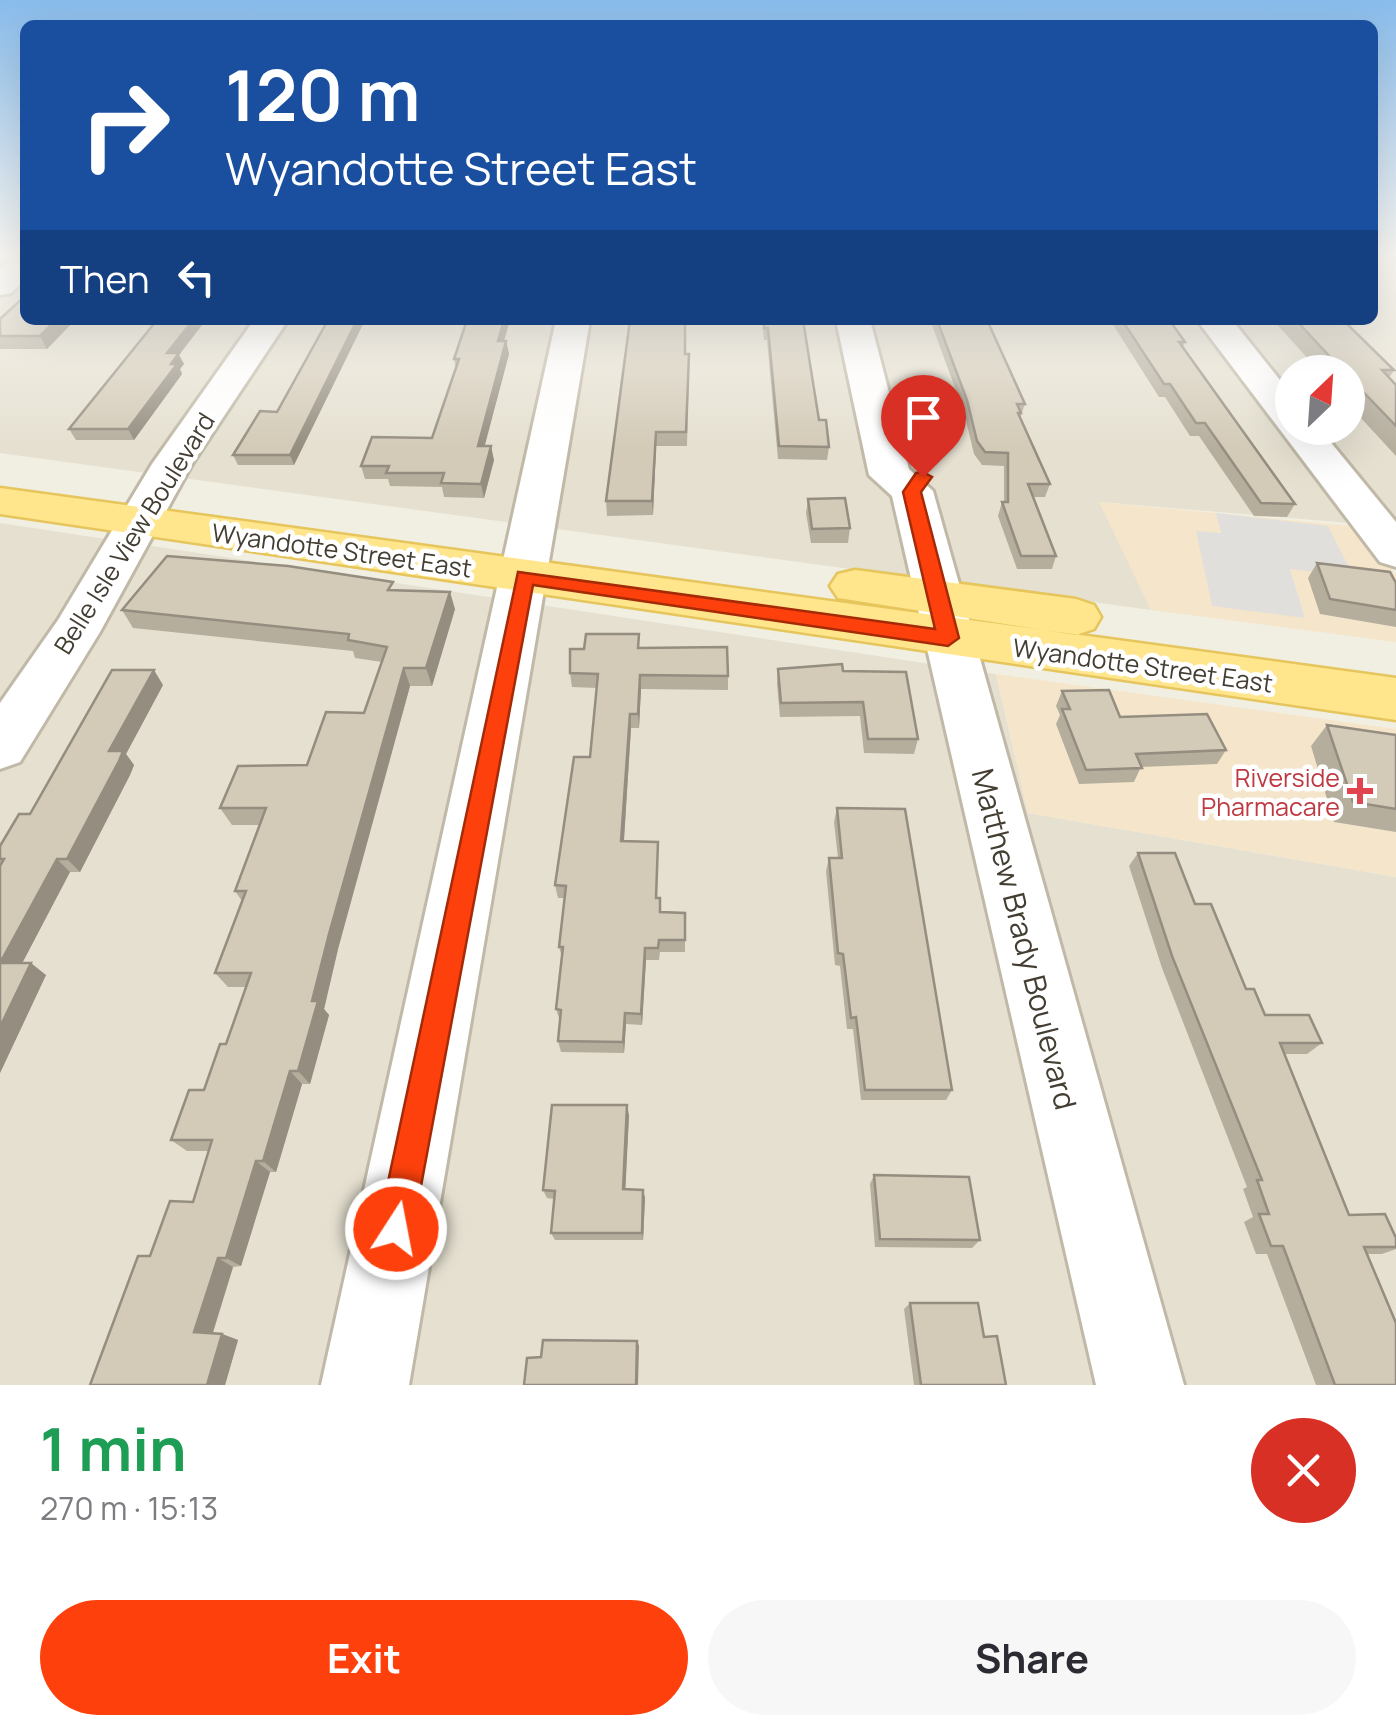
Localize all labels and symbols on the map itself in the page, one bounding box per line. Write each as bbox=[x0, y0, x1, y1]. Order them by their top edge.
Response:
north arrow bbox=[1275, 355, 1365, 445]
pin bbox=[881, 375, 966, 478]
street label: Belle Isle View Boulevard bbox=[45, 406, 223, 660]
street label: Wyandotte Street East bbox=[210, 514, 474, 586]
street label: Wyandotte Street East bbox=[1011, 629, 1275, 701]
place label: Riverside Pharmacare bbox=[1201, 760, 1340, 824]
street label: Matthew Brady Boulevard bbox=[963, 764, 1087, 1114]
marker: Riverside Pharmacare bbox=[1349, 780, 1371, 802]
position arrow bbox=[344, 1177, 448, 1281]

